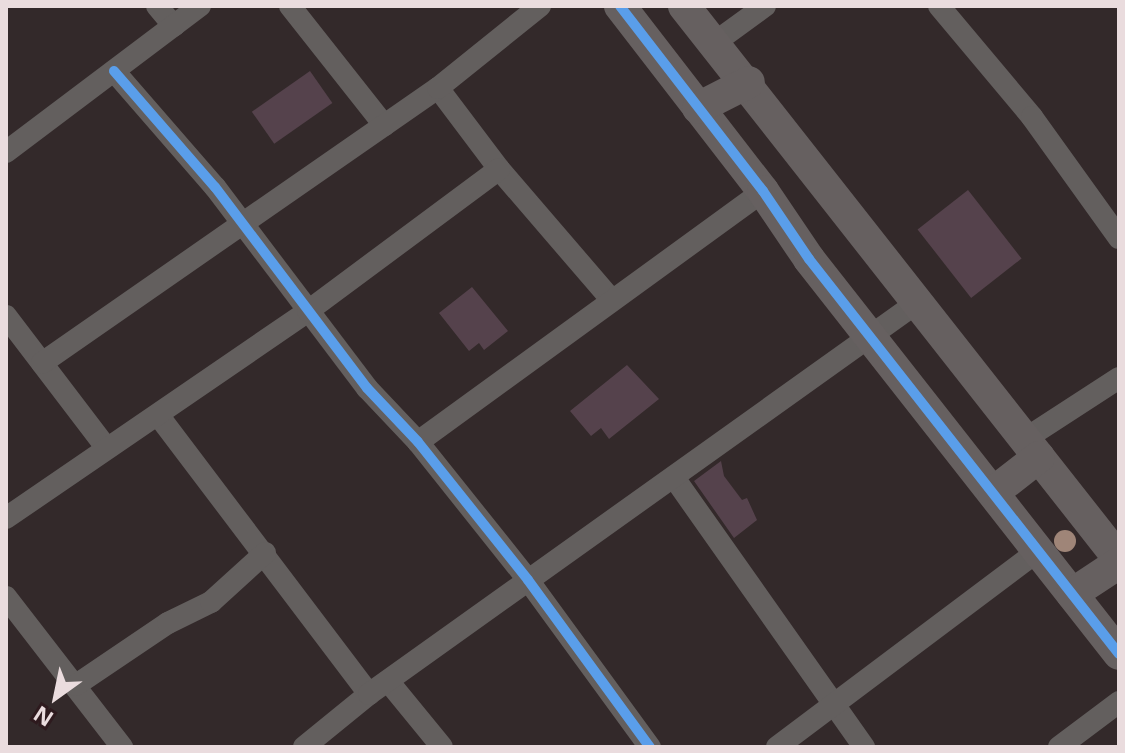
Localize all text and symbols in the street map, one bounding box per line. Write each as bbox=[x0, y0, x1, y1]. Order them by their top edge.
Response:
north arrow bbox=[16, 657, 96, 737]
text: N bbox=[27, 700, 59, 735]

